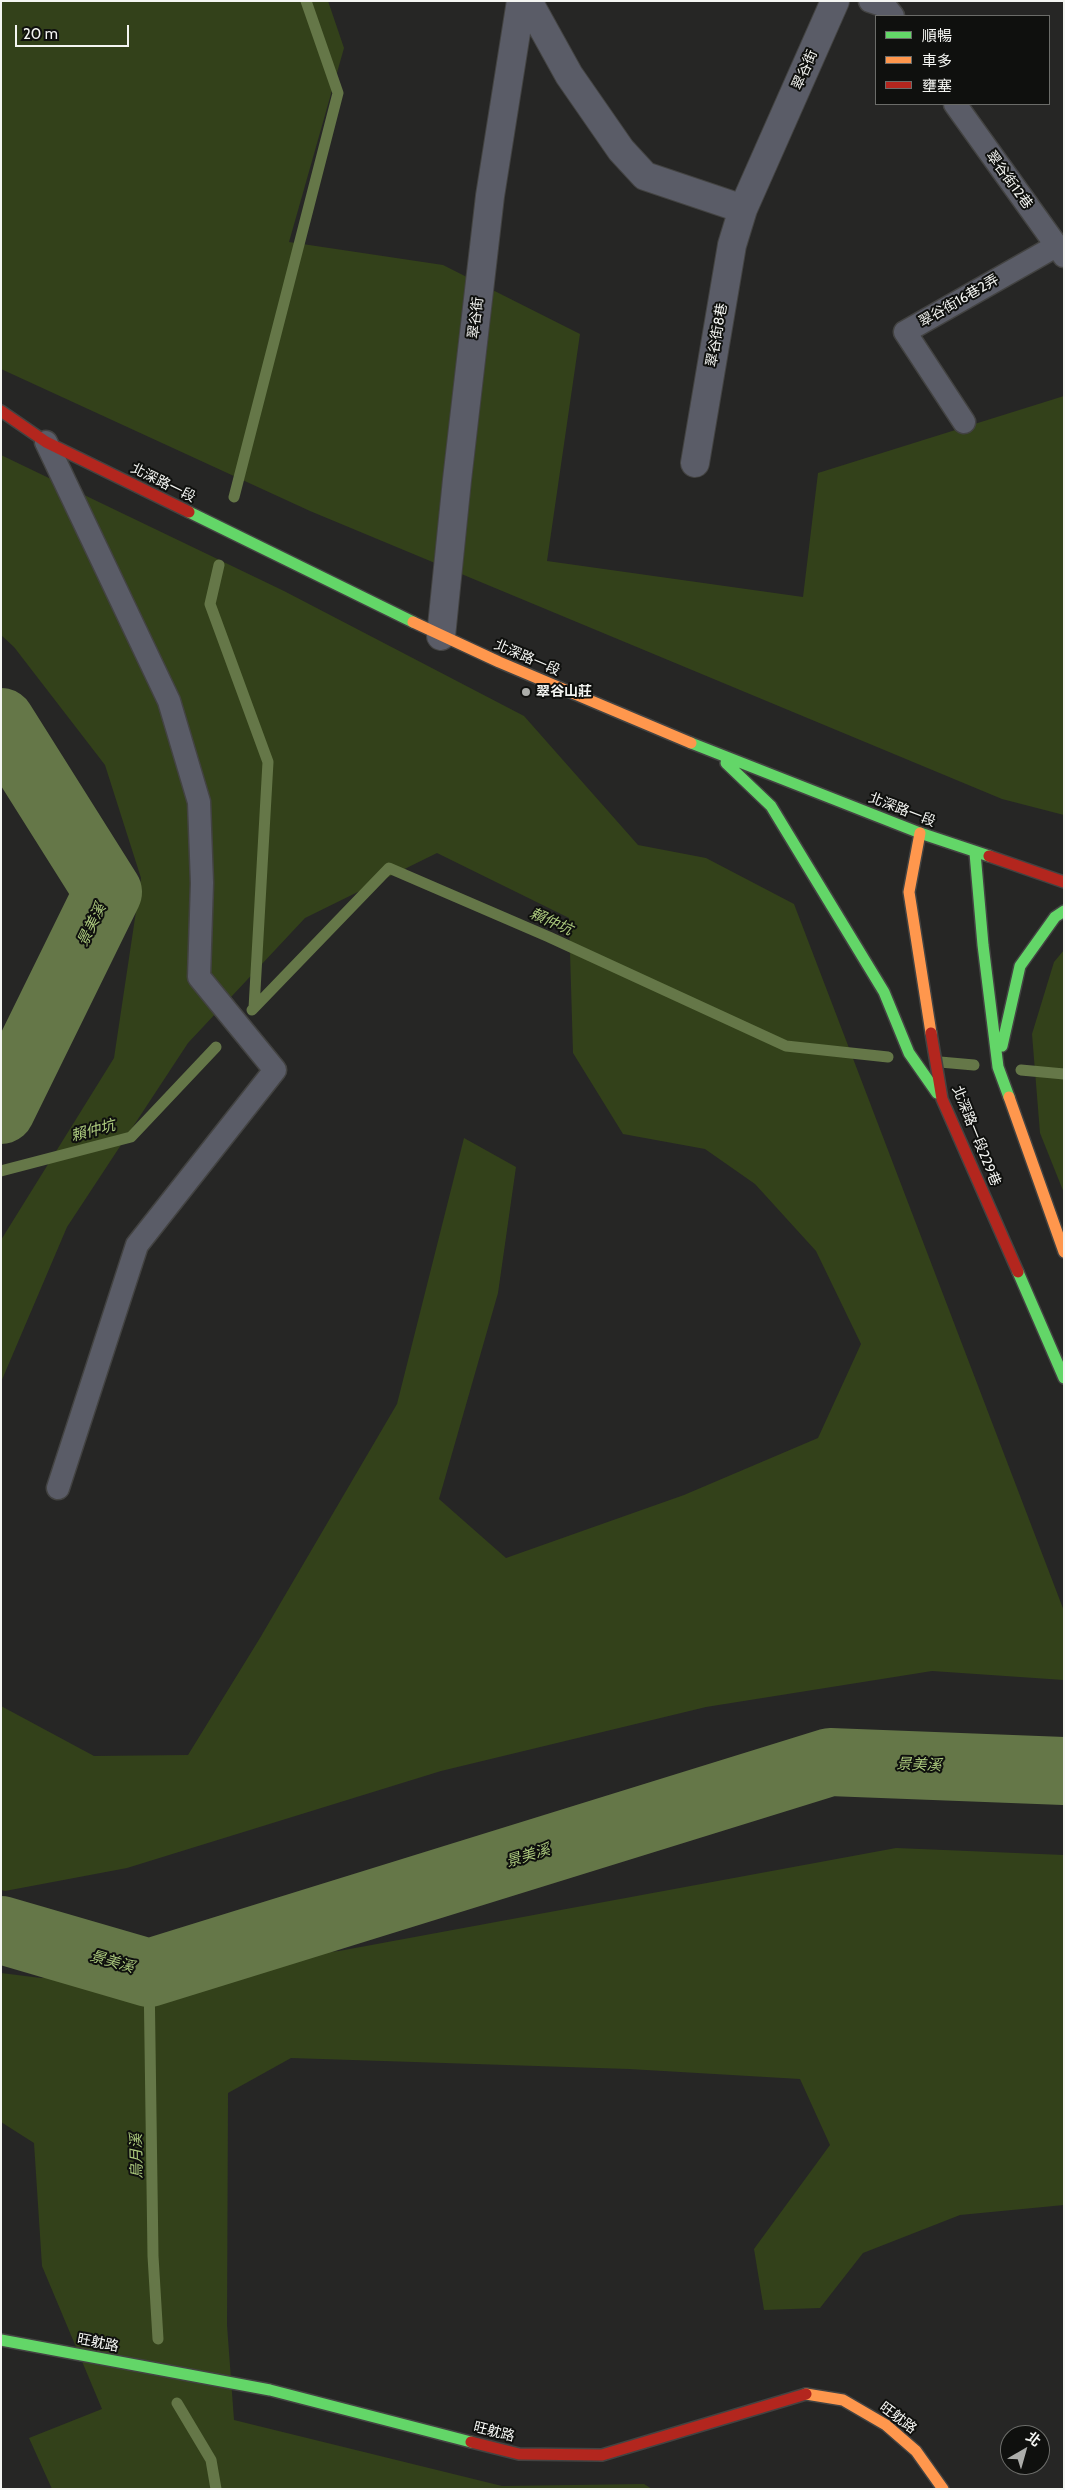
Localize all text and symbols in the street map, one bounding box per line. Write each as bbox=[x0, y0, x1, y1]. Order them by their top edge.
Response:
scale bar bbox=[18, 15, 131, 47]
legend bbox=[875, 15, 1050, 105]
text: 20 m bbox=[23, 25, 58, 43]
text: 順暢 bbox=[922, 27, 952, 45]
street label: 翠谷街 bbox=[789, 47, 821, 93]
text: 車多 bbox=[922, 52, 952, 70]
text: 壅塞 bbox=[922, 77, 952, 95]
street label: 翠谷街12巷 bbox=[982, 148, 1036, 212]
street label: 翠谷街16巷2弄 bbox=[916, 271, 1002, 331]
street label: 翠谷街 bbox=[465, 296, 487, 340]
street label: 翠谷街8巷 bbox=[703, 302, 731, 368]
street label: 北深路一段 bbox=[128, 460, 198, 506]
street label: 北深路一段 bbox=[492, 637, 562, 679]
place label: 翠谷山莊 bbox=[536, 684, 592, 700]
marker: 翠谷山莊 bbox=[520, 686, 532, 698]
street label: 北深路一段 bbox=[866, 790, 938, 830]
water label: 景美溪 bbox=[74, 901, 110, 949]
water label: 賴仲坑 bbox=[527, 905, 575, 939]
street label: 北深路一段229巷 bbox=[948, 1083, 1004, 1189]
water label: 賴仲坑 bbox=[69, 1116, 117, 1146]
water label: 景美溪 bbox=[896, 1755, 942, 1775]
water label: 景美溪 bbox=[504, 1841, 552, 1871]
water label: 景美溪 bbox=[88, 1947, 136, 1977]
water label: 烏月溪 bbox=[128, 2133, 146, 2179]
street label: 旺躭路 bbox=[76, 2331, 120, 2355]
street label: 旺躭路 bbox=[876, 2399, 920, 2437]
street label: 旺躭路 bbox=[472, 2419, 516, 2445]
north arrow bbox=[1000, 2425, 1050, 2475]
text: 北 bbox=[1023, 2428, 1045, 2450]

